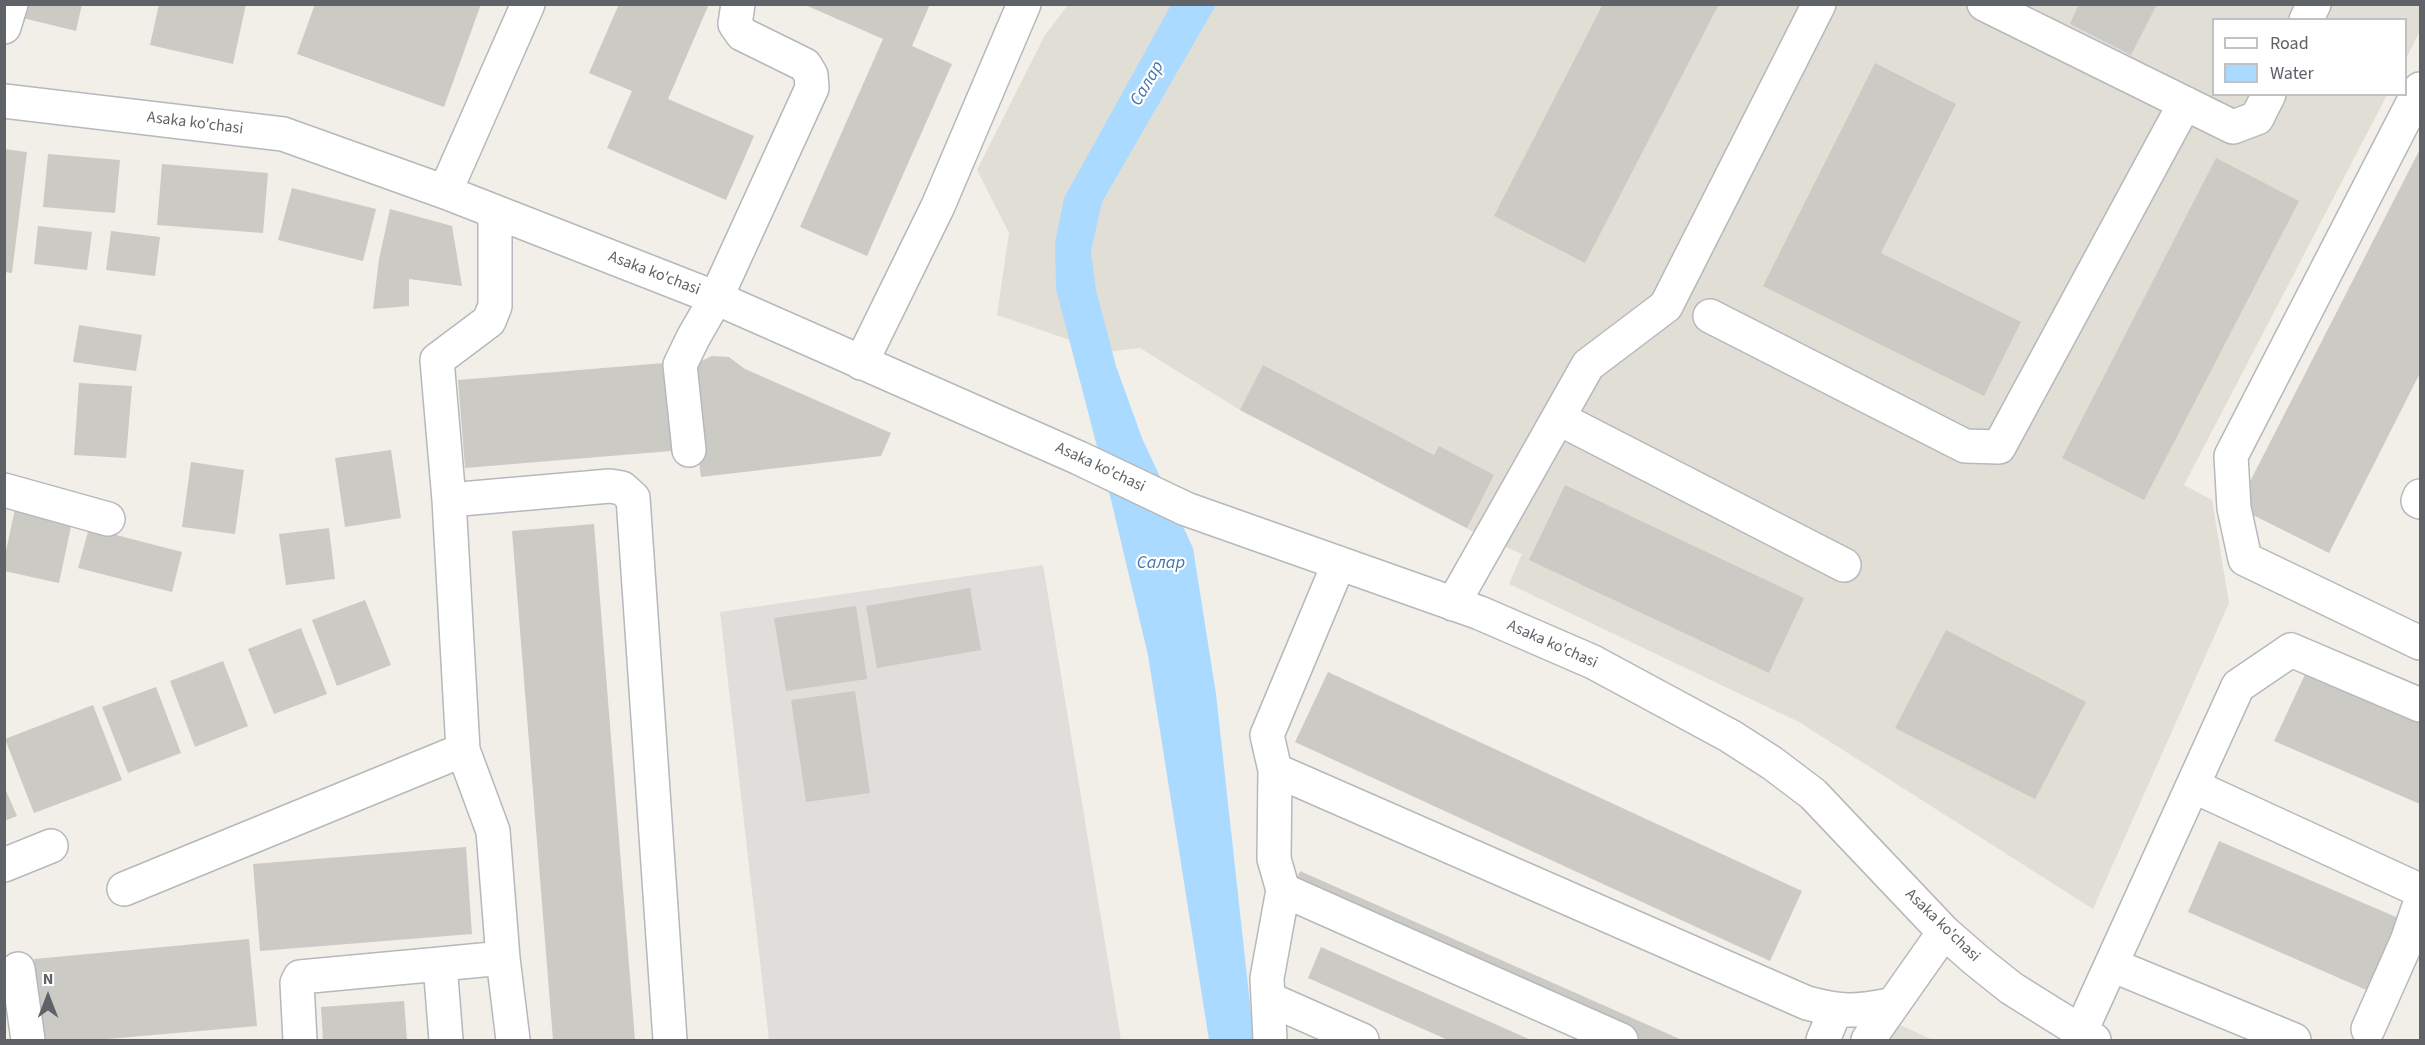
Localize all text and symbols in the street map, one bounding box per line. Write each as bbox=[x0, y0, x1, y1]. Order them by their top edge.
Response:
legend bbox=[2212, 18, 2407, 96]
text: Road bbox=[2270, 31, 2309, 56]
water label: Салар bbox=[1126, 58, 1170, 110]
text: Water bbox=[2270, 61, 2314, 86]
street label: Asaka ko'chasi bbox=[146, 109, 244, 139]
street label: Asaka ko'chasi bbox=[605, 248, 703, 300]
street label: Asaka ko'chasi bbox=[1052, 439, 1148, 497]
water label: Салар bbox=[1137, 553, 1185, 575]
street label: Asaka ko'chasi bbox=[1504, 617, 1600, 673]
street label: Asaka ko'chasi bbox=[1900, 885, 1984, 967]
north arrow bbox=[18, 967, 78, 1027]
text: N bbox=[43, 968, 53, 990]

